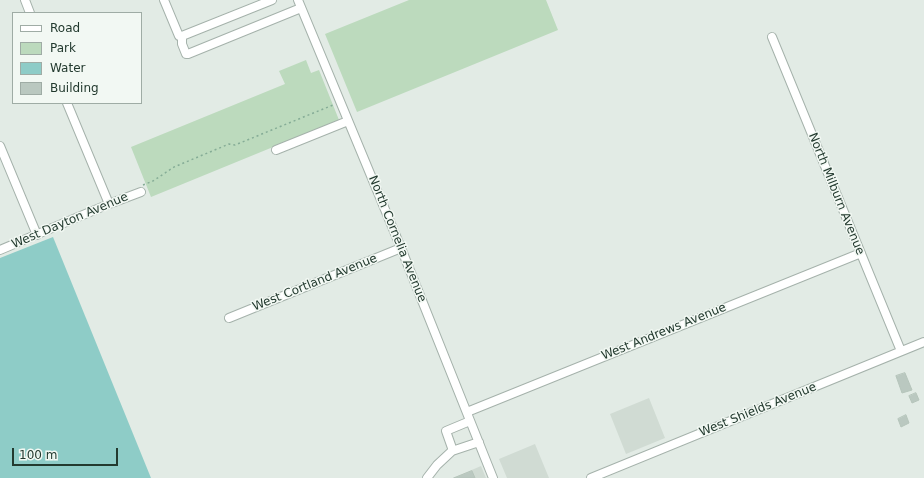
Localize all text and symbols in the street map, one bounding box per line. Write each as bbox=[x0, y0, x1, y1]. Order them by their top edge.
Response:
legend bbox=[12, 12, 142, 104]
text: Road bbox=[50, 21, 80, 35]
text: Park bbox=[50, 41, 76, 55]
text: Water bbox=[50, 61, 85, 75]
text: Building bbox=[50, 81, 99, 95]
street label: North Milburn Avenue bbox=[805, 131, 867, 257]
street label: North Cornelia Avenue bbox=[365, 174, 429, 304]
street label: West Dayton Avenue bbox=[10, 190, 130, 252]
street label: West Cortland Avenue bbox=[251, 251, 379, 315]
street label: West Andrews Avenue bbox=[600, 300, 728, 364]
street label: West Shields Avenue bbox=[697, 380, 819, 440]
scale bar bbox=[14, 440, 120, 466]
text: 100 m bbox=[19, 448, 57, 462]

